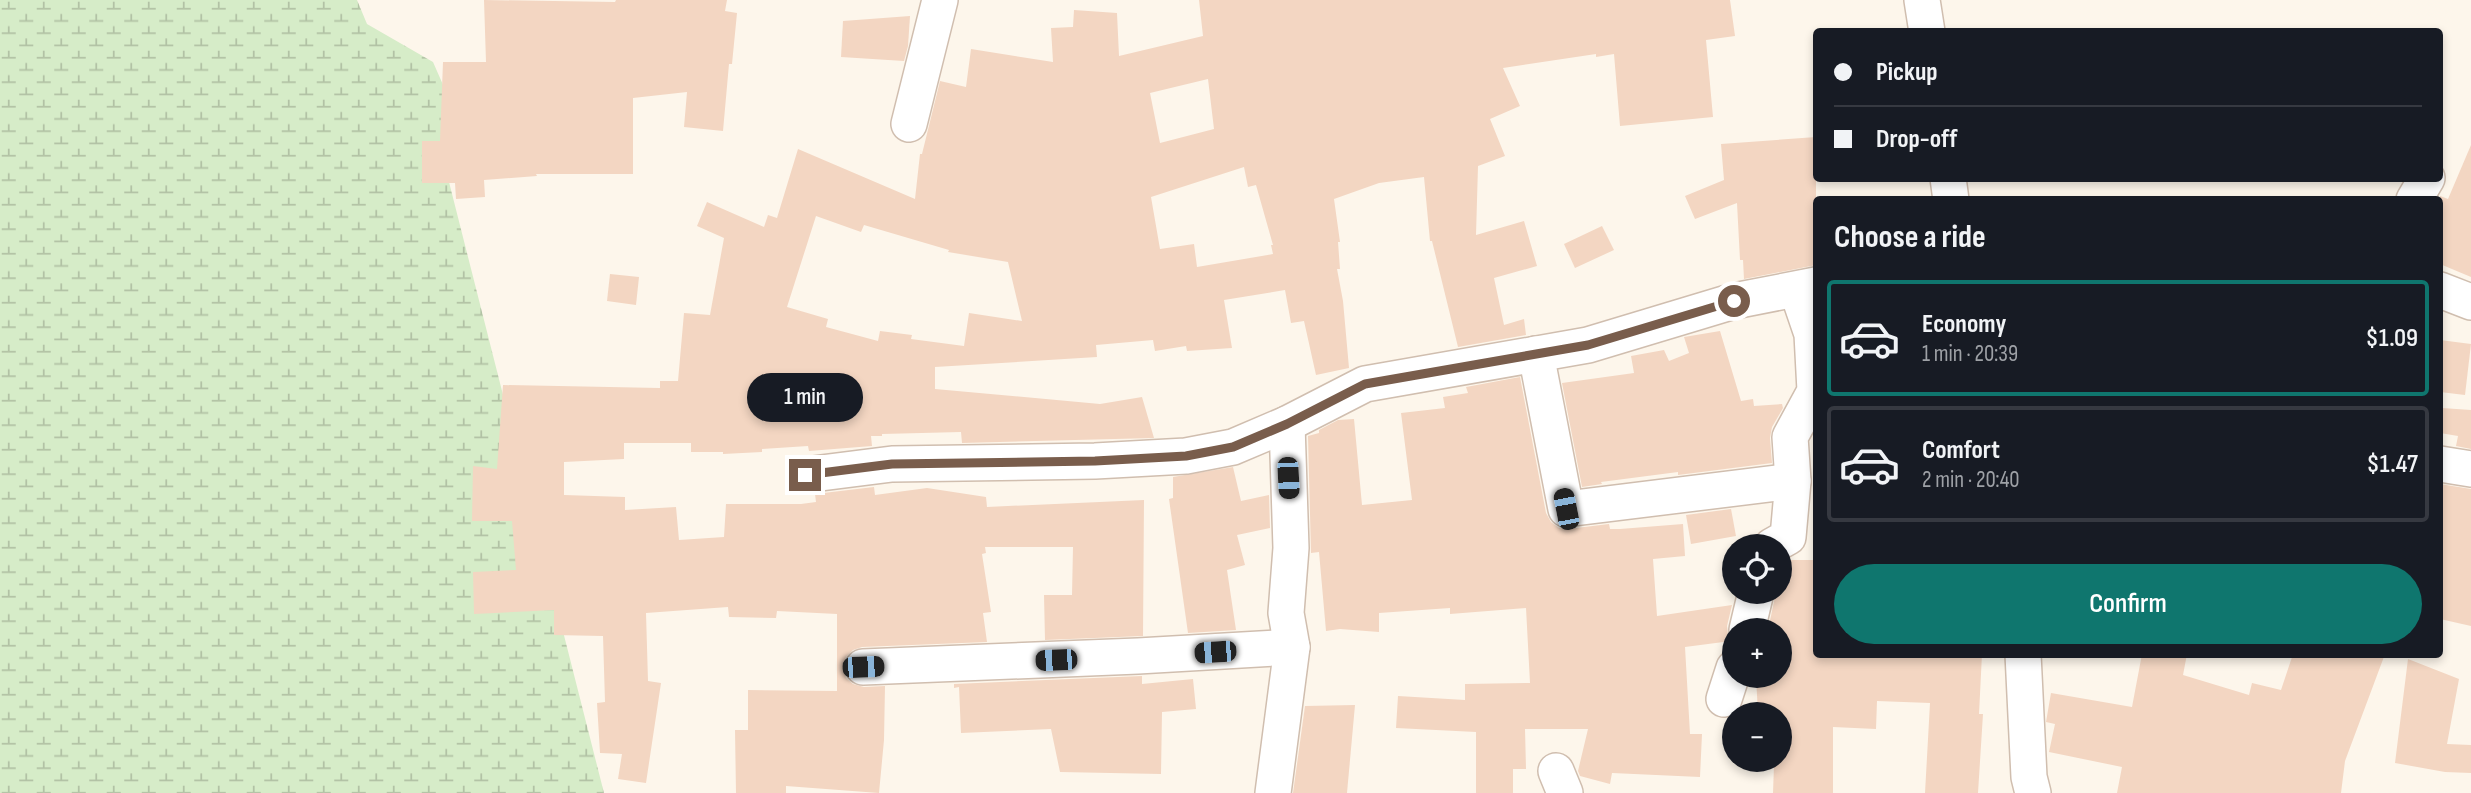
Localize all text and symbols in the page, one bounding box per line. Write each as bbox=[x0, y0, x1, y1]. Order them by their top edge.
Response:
text: Pickup bbox=[1876, 57, 1938, 88]
text: Drop-off bbox=[1876, 124, 1957, 155]
text: Choose a ride bbox=[1834, 218, 1986, 257]
route start bbox=[1718, 285, 1750, 317]
icon: car bbox=[1838, 307, 1901, 370]
text: Economy bbox=[1922, 309, 2006, 340]
text: $1.09 bbox=[2366, 323, 2418, 354]
text: 1 min · 20:39 bbox=[1922, 340, 2018, 368]
callout: 1 min bbox=[747, 374, 863, 422]
text: 1 min bbox=[784, 383, 826, 411]
icon: car bbox=[1838, 433, 1901, 496]
text: Comfort bbox=[1922, 435, 2000, 466]
text: $1.47 bbox=[2367, 449, 2418, 480]
car bbox=[1277, 456, 1300, 500]
route end bbox=[789, 459, 821, 491]
text: 2 min · 20:40 bbox=[1922, 466, 2020, 494]
car bbox=[1552, 486, 1581, 532]
map controls bbox=[1722, 534, 1792, 772]
button: locate bbox=[1722, 534, 1792, 604]
button: Confirm bbox=[1834, 564, 2422, 644]
button: + bbox=[1722, 618, 1792, 688]
car bbox=[1194, 640, 1237, 664]
car bbox=[1035, 649, 1078, 671]
car bbox=[842, 656, 885, 678]
button: − bbox=[1722, 702, 1792, 772]

